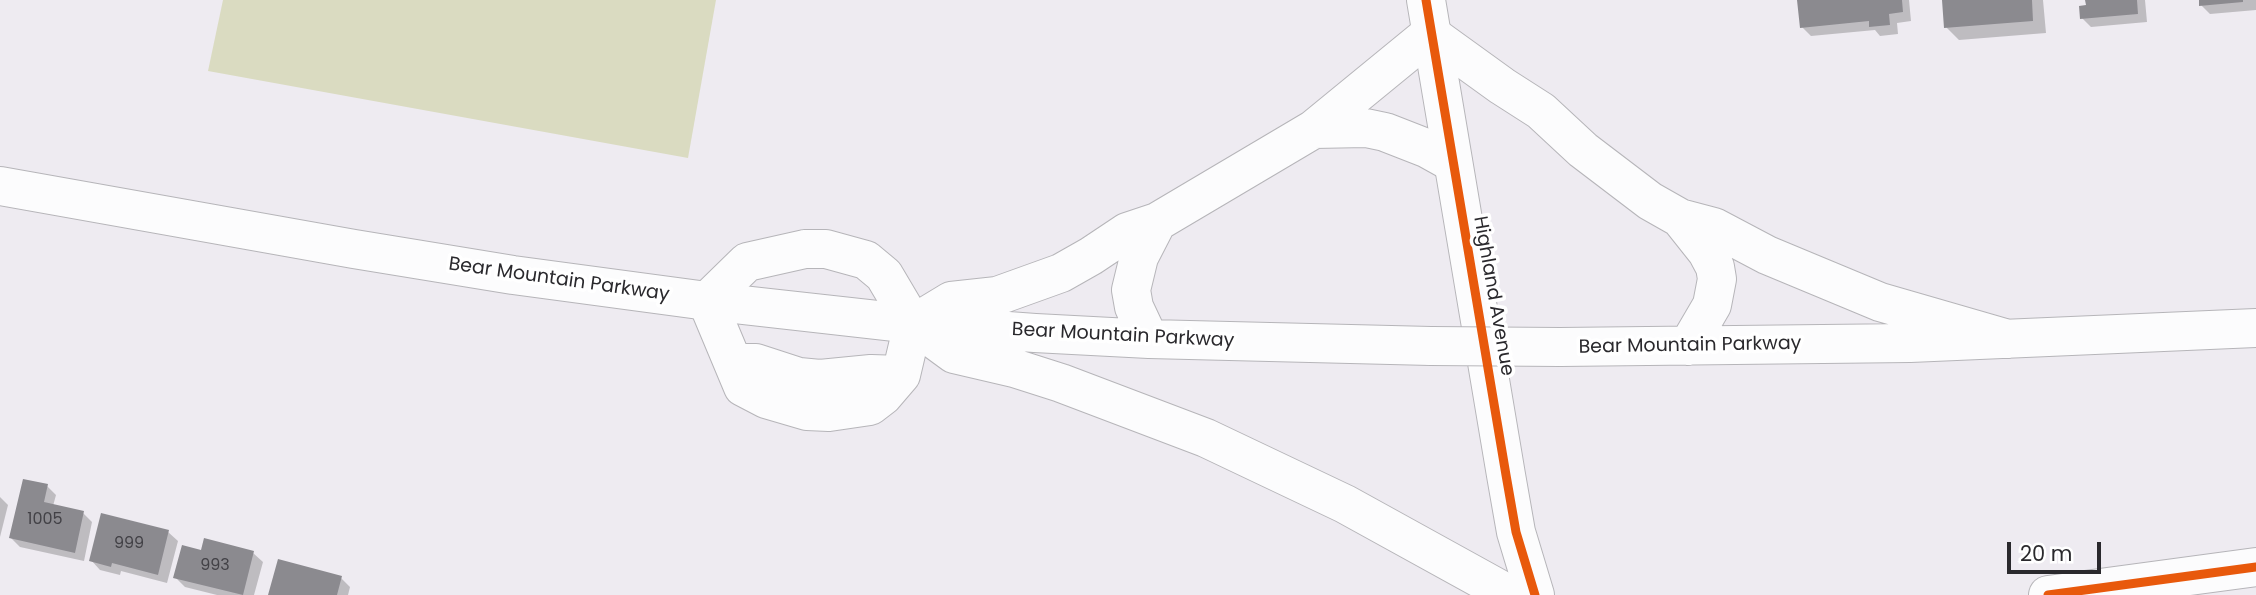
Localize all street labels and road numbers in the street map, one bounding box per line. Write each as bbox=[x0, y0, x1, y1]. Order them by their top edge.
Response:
street label: Highland Avenue bbox=[1468, 214, 1518, 378]
street label: Bear Mountain Parkway bbox=[447, 253, 671, 307]
street label: Bear Mountain Parkway bbox=[1011, 319, 1235, 353]
street label: Bear Mountain Parkway bbox=[1578, 333, 1802, 359]

